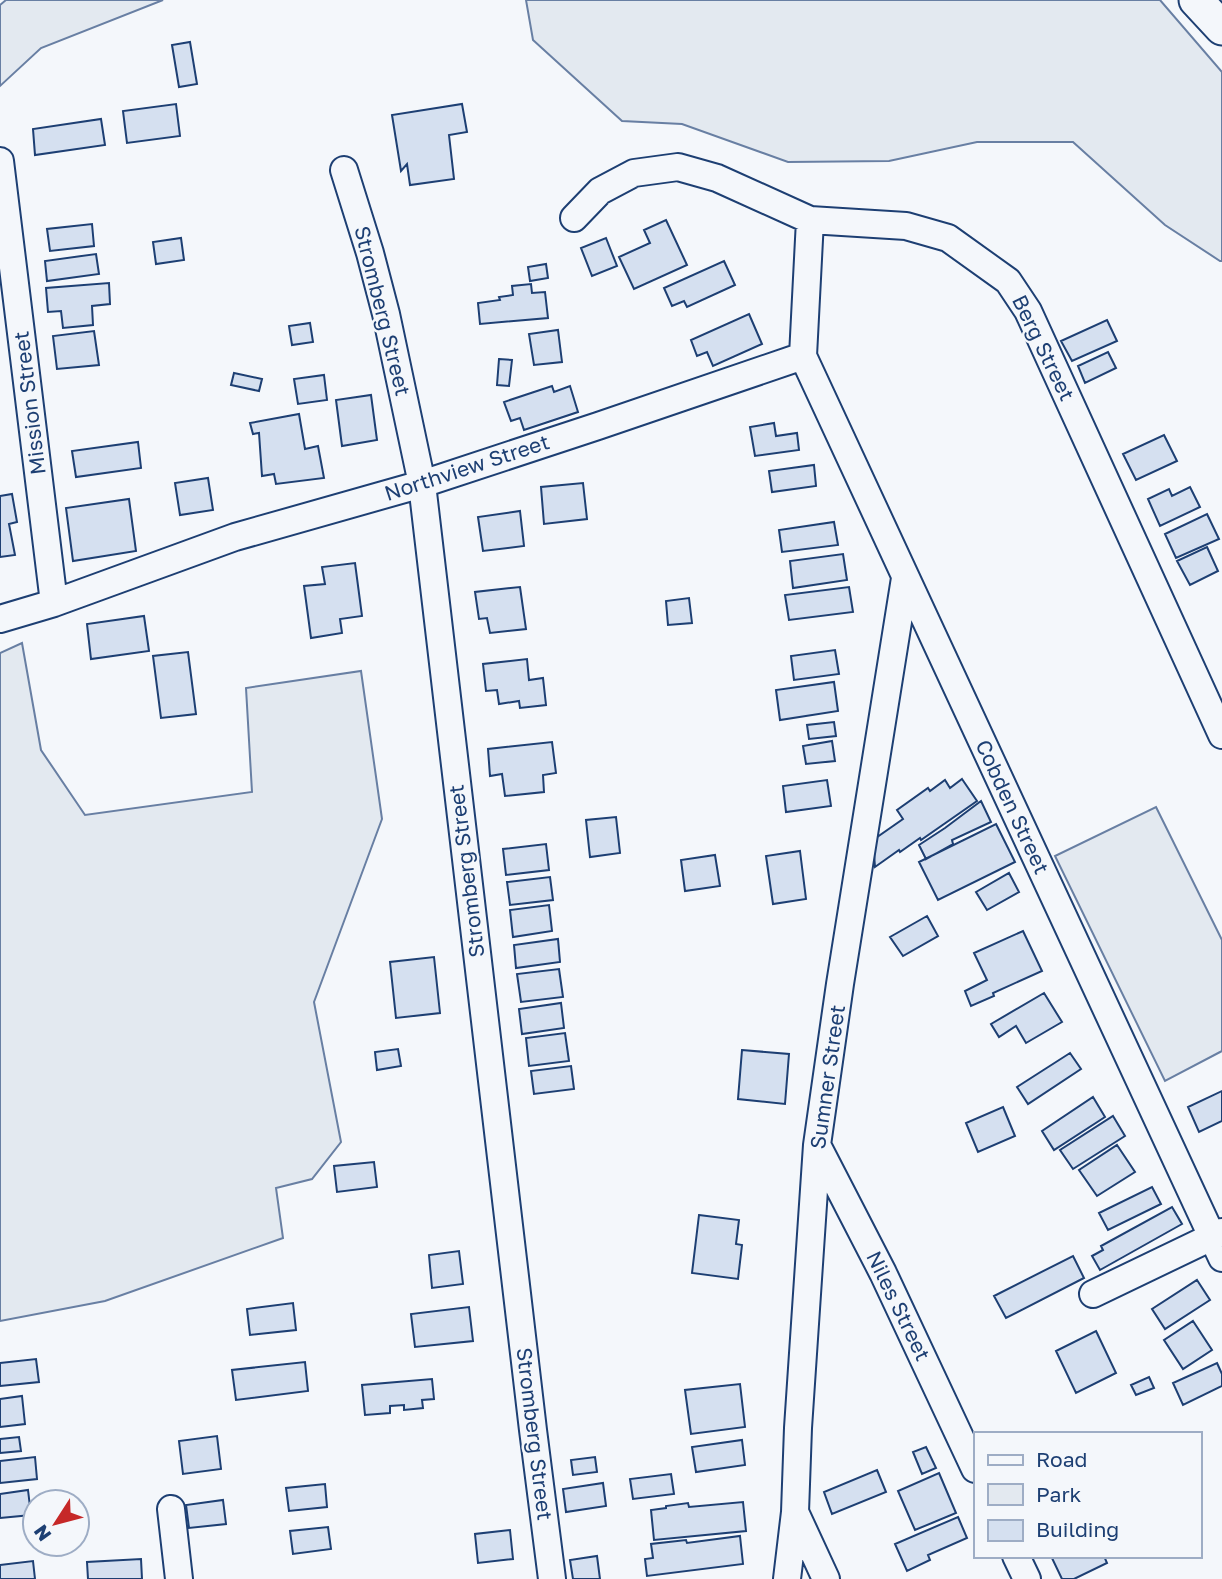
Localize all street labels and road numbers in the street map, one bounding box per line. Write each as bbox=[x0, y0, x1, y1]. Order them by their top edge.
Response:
street label: Stromberg Street bbox=[349, 223, 417, 398]
street label: Berg Street bbox=[1007, 290, 1081, 405]
street label: Mission Street bbox=[7, 330, 51, 476]
street label: Northview Street bbox=[381, 428, 552, 506]
street label: Cobden Street bbox=[970, 735, 1055, 878]
street label: Stromberg Street bbox=[443, 783, 490, 959]
street label: Sumner Street bbox=[804, 1003, 850, 1151]
street label: Niles Street bbox=[861, 1246, 937, 1365]
street label: Stromberg Street bbox=[511, 1346, 558, 1522]

